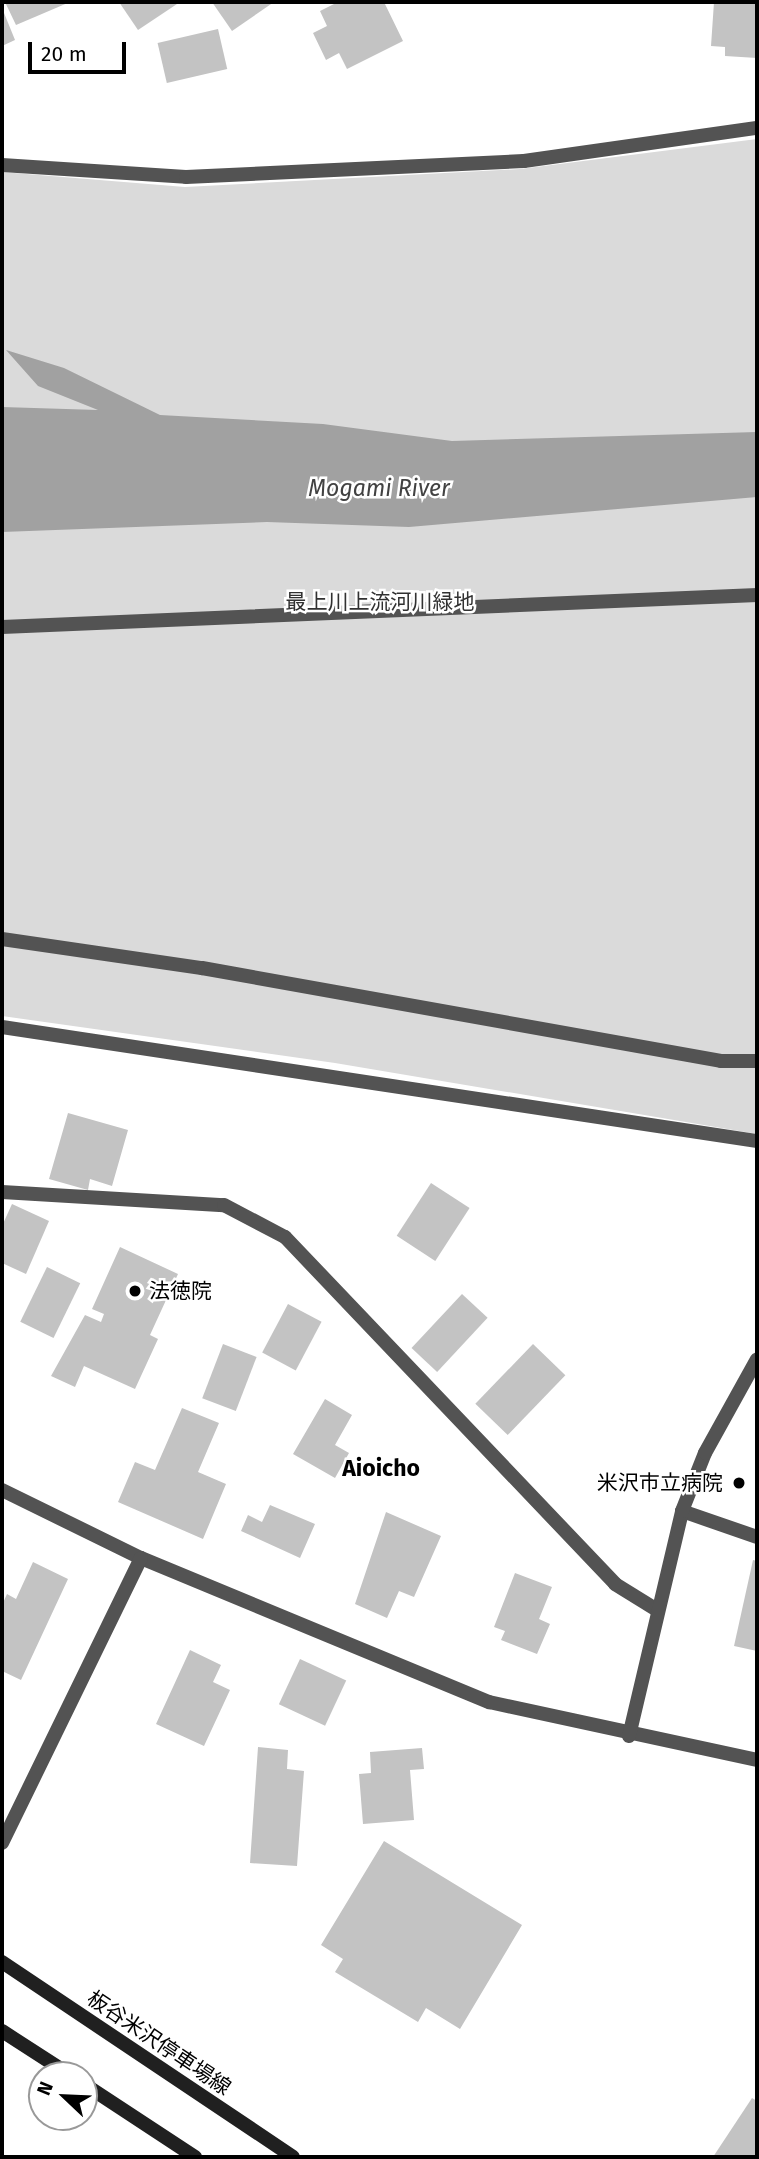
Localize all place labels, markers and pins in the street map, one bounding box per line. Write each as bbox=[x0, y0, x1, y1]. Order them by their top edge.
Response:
place label: 法徳院 bbox=[149, 1278, 212, 1304]
marker: 法徳院 bbox=[127, 1283, 143, 1299]
place label: 米沢市立病院 bbox=[597, 1470, 723, 1496]
marker: 米沢市立病院 bbox=[729, 1473, 749, 1493]

